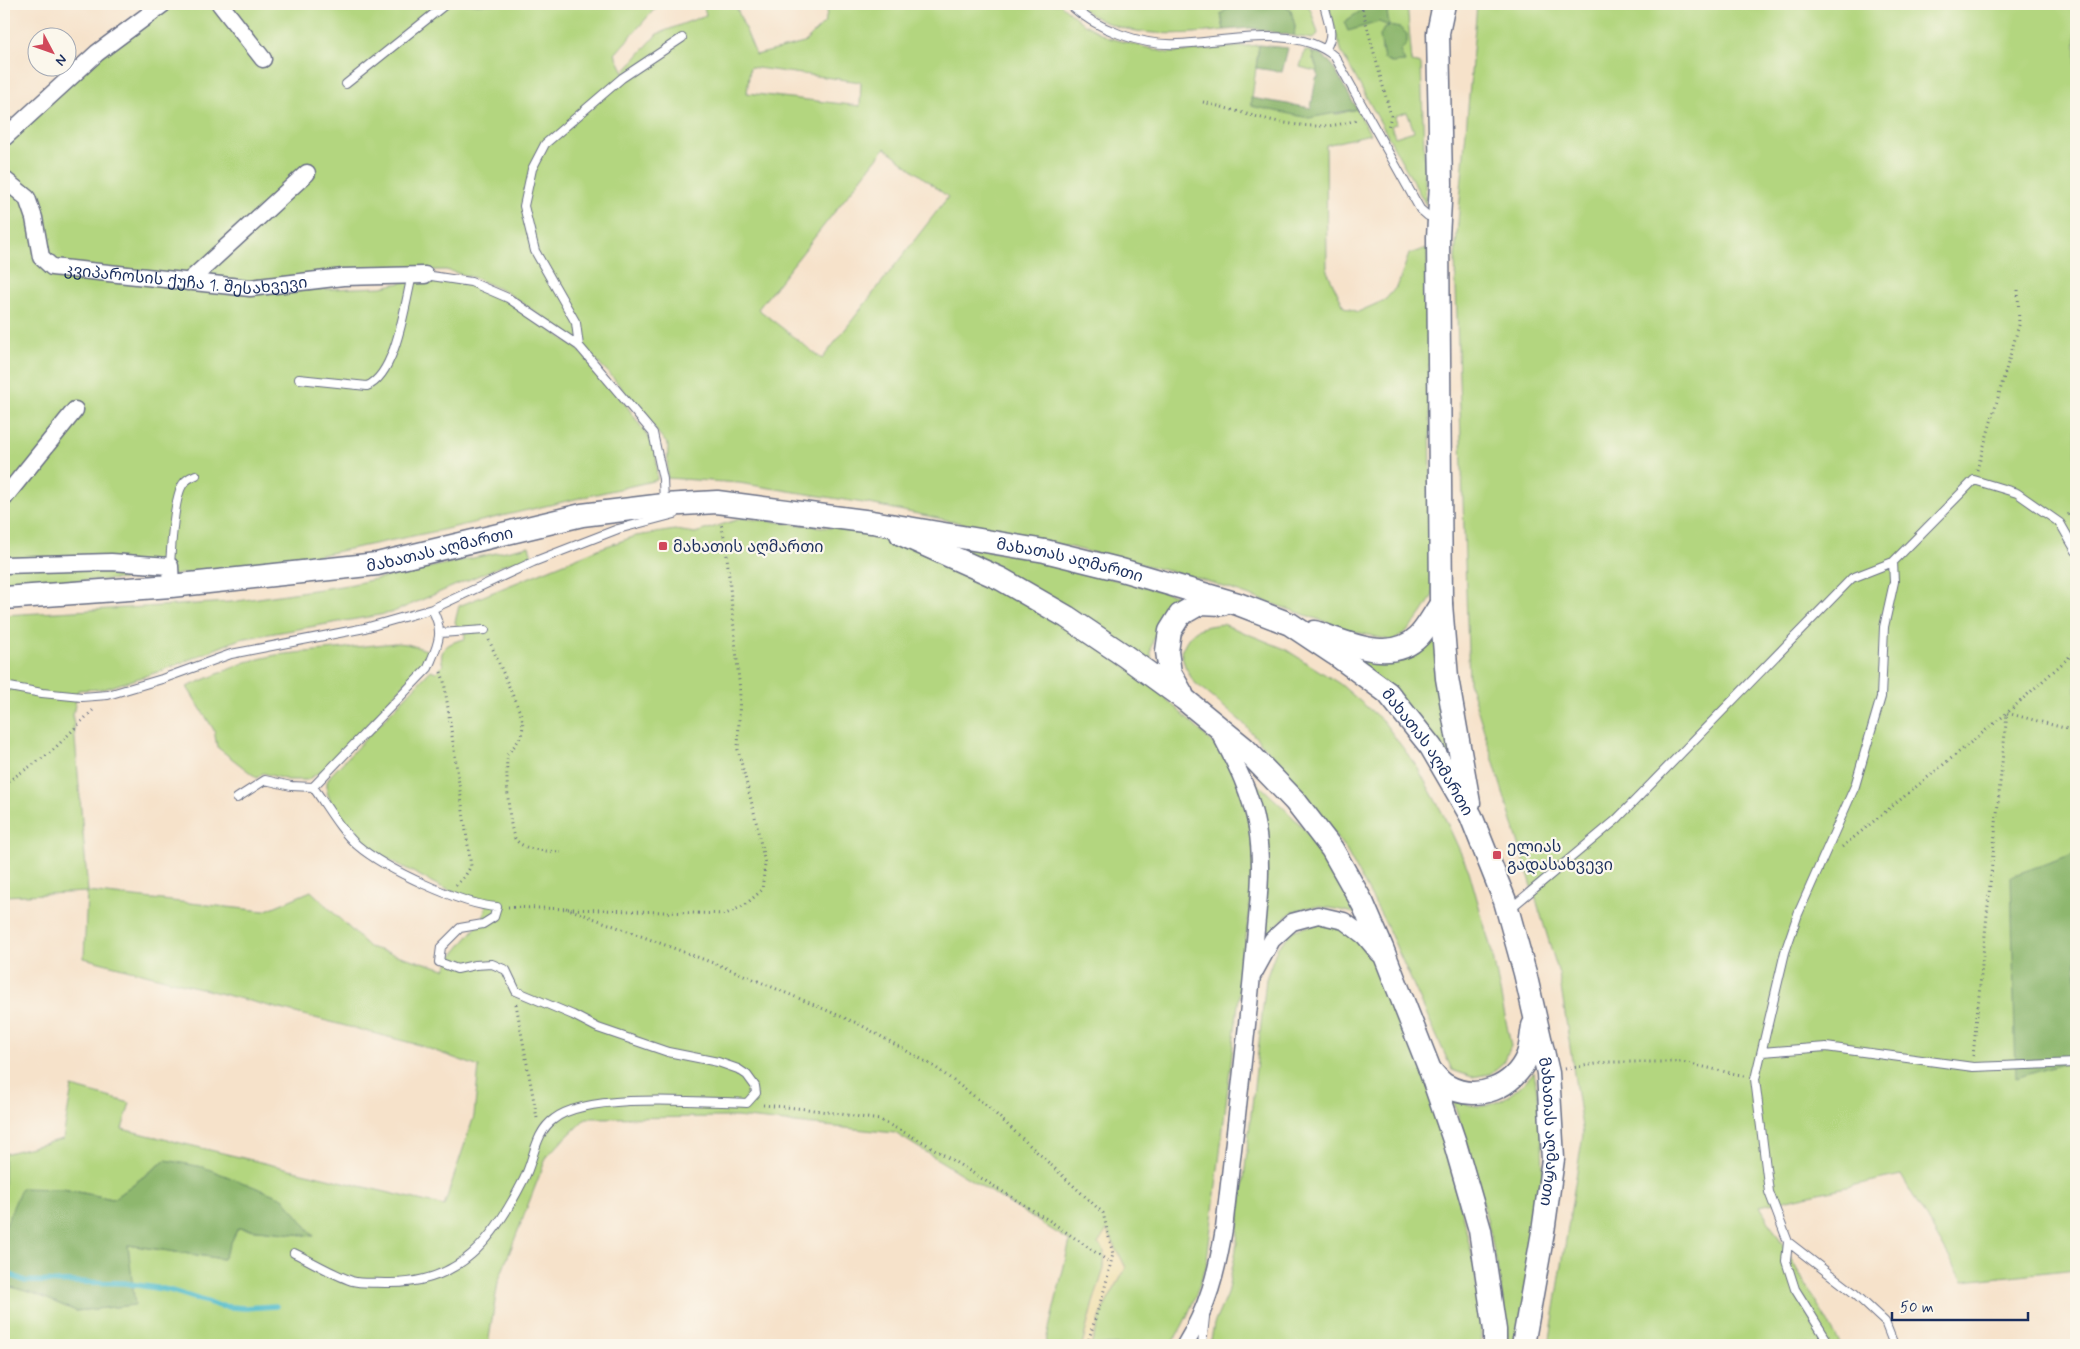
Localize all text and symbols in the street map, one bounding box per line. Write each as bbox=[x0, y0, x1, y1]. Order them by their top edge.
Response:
north arrow bbox=[28, 28, 78, 78]
text: N bbox=[51, 50, 71, 69]
street label: კვიპაროსის ქუჩა 1. შესახვევი bbox=[63, 259, 309, 300]
street label: მახათას აღმართი bbox=[365, 523, 515, 577]
street label: მახათას აღმართი bbox=[995, 534, 1146, 588]
place label: მახათის აღმართი bbox=[673, 537, 823, 558]
marker: მახათის აღმართი bbox=[657, 540, 669, 552]
street label: მახათას აღმართი bbox=[1376, 685, 1478, 820]
place label: ელიას გადასახვევი bbox=[1507, 837, 1613, 876]
marker: ელიას გადასახვევი bbox=[1491, 849, 1503, 861]
street label: მახათას აღმართი bbox=[1533, 1055, 1562, 1208]
scale bar bbox=[1892, 1289, 2029, 1321]
text: 50 m bbox=[1900, 1298, 1934, 1318]

